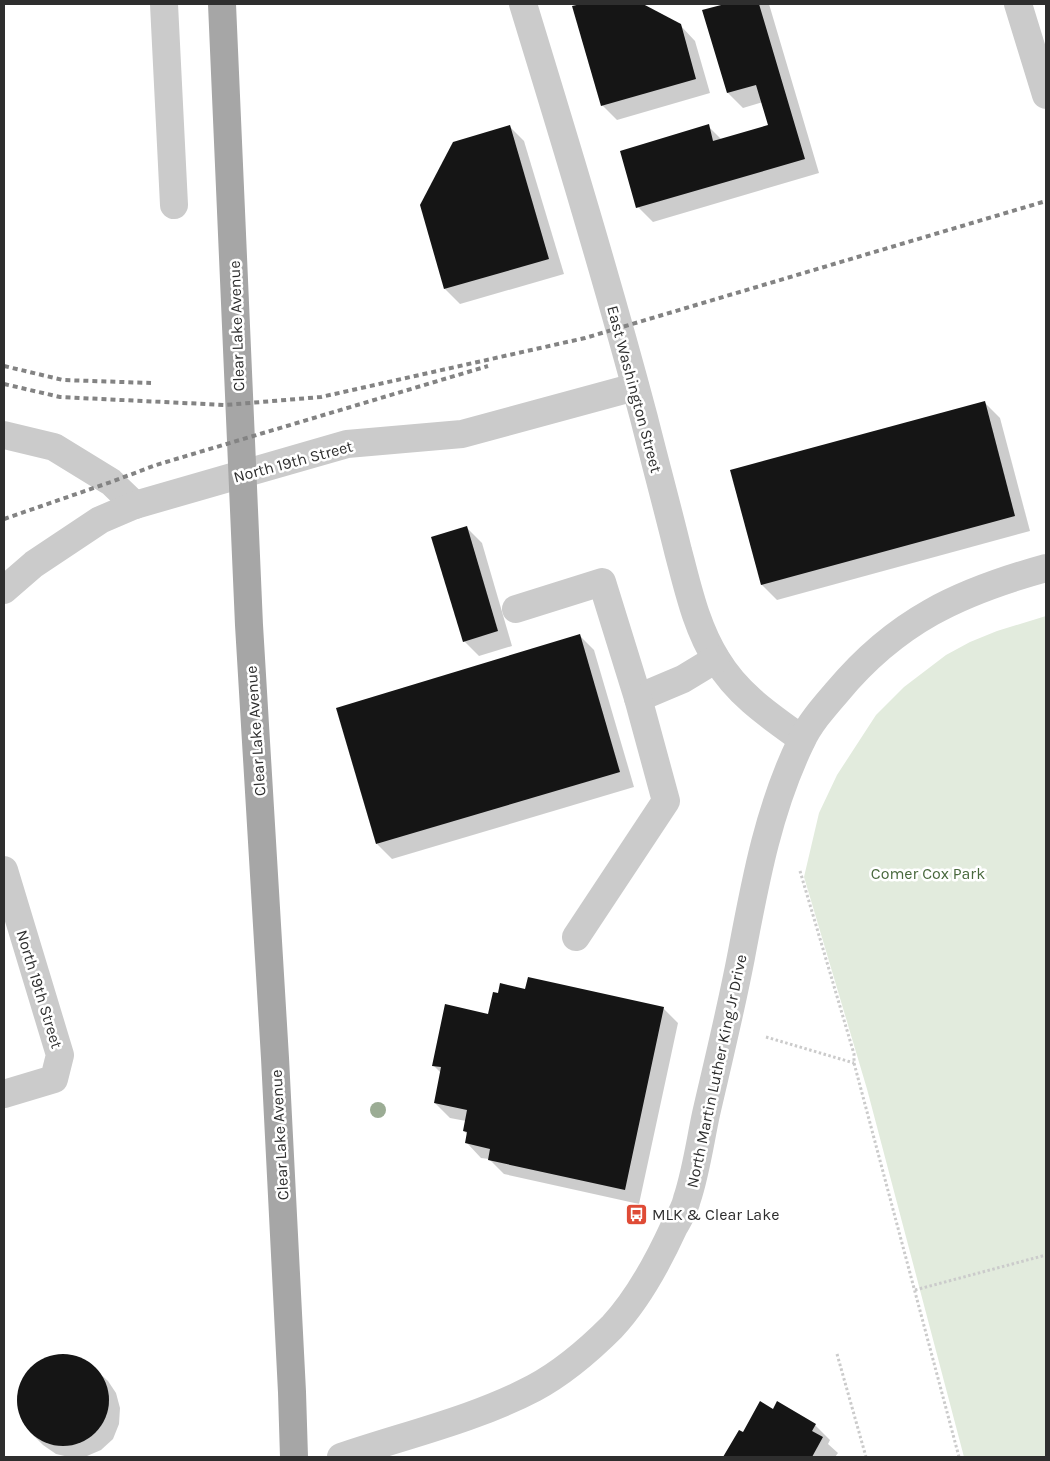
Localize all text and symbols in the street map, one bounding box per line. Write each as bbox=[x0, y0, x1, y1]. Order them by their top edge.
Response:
street label: Clear Lake Avenue bbox=[225, 260, 248, 392]
street label: East Washington Street bbox=[603, 303, 666, 475]
street label: North 19th Street bbox=[231, 436, 355, 487]
street label: Clear Lake Avenue bbox=[241, 665, 270, 797]
park label: Comer Cox Park bbox=[871, 864, 985, 883]
street label: North 19th Street bbox=[12, 928, 67, 1051]
street label: North Martin Luther King Jr Drive bbox=[682, 953, 751, 1190]
street label: Clear Lake Avenue bbox=[267, 1069, 292, 1201]
bus stop icon: MLK & Clear Lake bbox=[624, 1202, 648, 1226]
place label: MLK & Clear Lake bbox=[652, 1205, 779, 1224]

